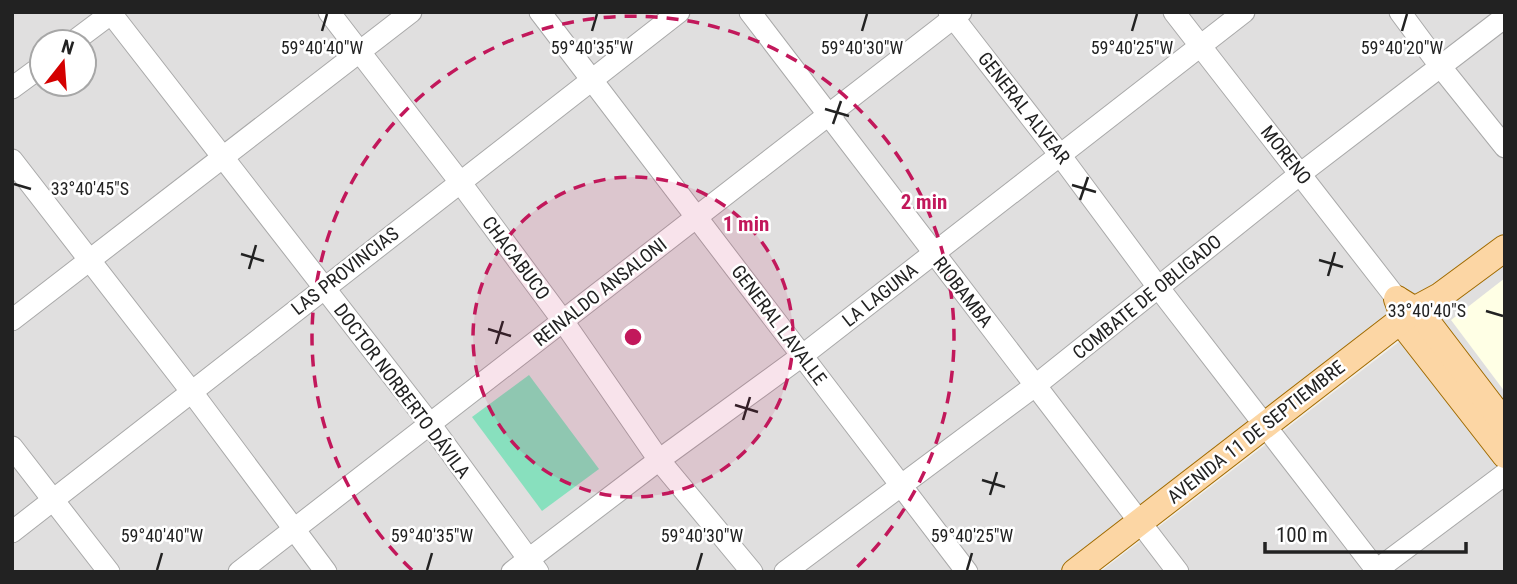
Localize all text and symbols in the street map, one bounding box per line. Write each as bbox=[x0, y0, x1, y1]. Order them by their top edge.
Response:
north arrow bbox=[28, 28, 98, 98]
text: N bbox=[59, 35, 77, 60]
text: 59°40'40"W bbox=[281, 37, 364, 58]
text: 59°40'35"W bbox=[551, 37, 634, 58]
text: 59°40'30"W bbox=[821, 37, 904, 58]
text: 59°40'25"W bbox=[1091, 37, 1174, 58]
text: 59°40'20"W bbox=[1361, 37, 1444, 58]
street label: GENERAL ALVEAR bbox=[973, 47, 1075, 169]
street label: MORENO bbox=[1256, 121, 1316, 189]
text: 33°40'45"S bbox=[51, 178, 129, 199]
text: 2 min bbox=[901, 190, 947, 214]
street label: CHACABUCO bbox=[477, 212, 555, 304]
text: 1 min bbox=[723, 212, 769, 236]
street label: LAS PROVINCIAS bbox=[287, 222, 403, 320]
street label: COMBATE DE OBLIGADO bbox=[1068, 230, 1226, 364]
street label: REINALDO ANSALONI bbox=[529, 233, 671, 351]
street label: RIOBAMBA bbox=[928, 252, 998, 332]
street label: LA LAGUNA bbox=[838, 258, 922, 332]
street label: GENERAL LAVALLE bbox=[726, 261, 832, 389]
street label: DOCTOR NORBERTO DÁVILA bbox=[329, 299, 475, 483]
text: 33°40'40"S bbox=[1388, 300, 1466, 321]
centre of rings bbox=[621, 325, 645, 349]
street label: AVENIDA 11 DE SEPTIEMBRE bbox=[1163, 356, 1349, 508]
scale bar bbox=[1265, 510, 1466, 554]
text: 100 m bbox=[1276, 523, 1328, 547]
text: 59°40'40"W bbox=[121, 525, 204, 546]
text: 59°40'35"W bbox=[391, 525, 474, 546]
text: 59°40'30"W bbox=[661, 525, 744, 546]
text: 59°40'25"W bbox=[931, 525, 1014, 546]

